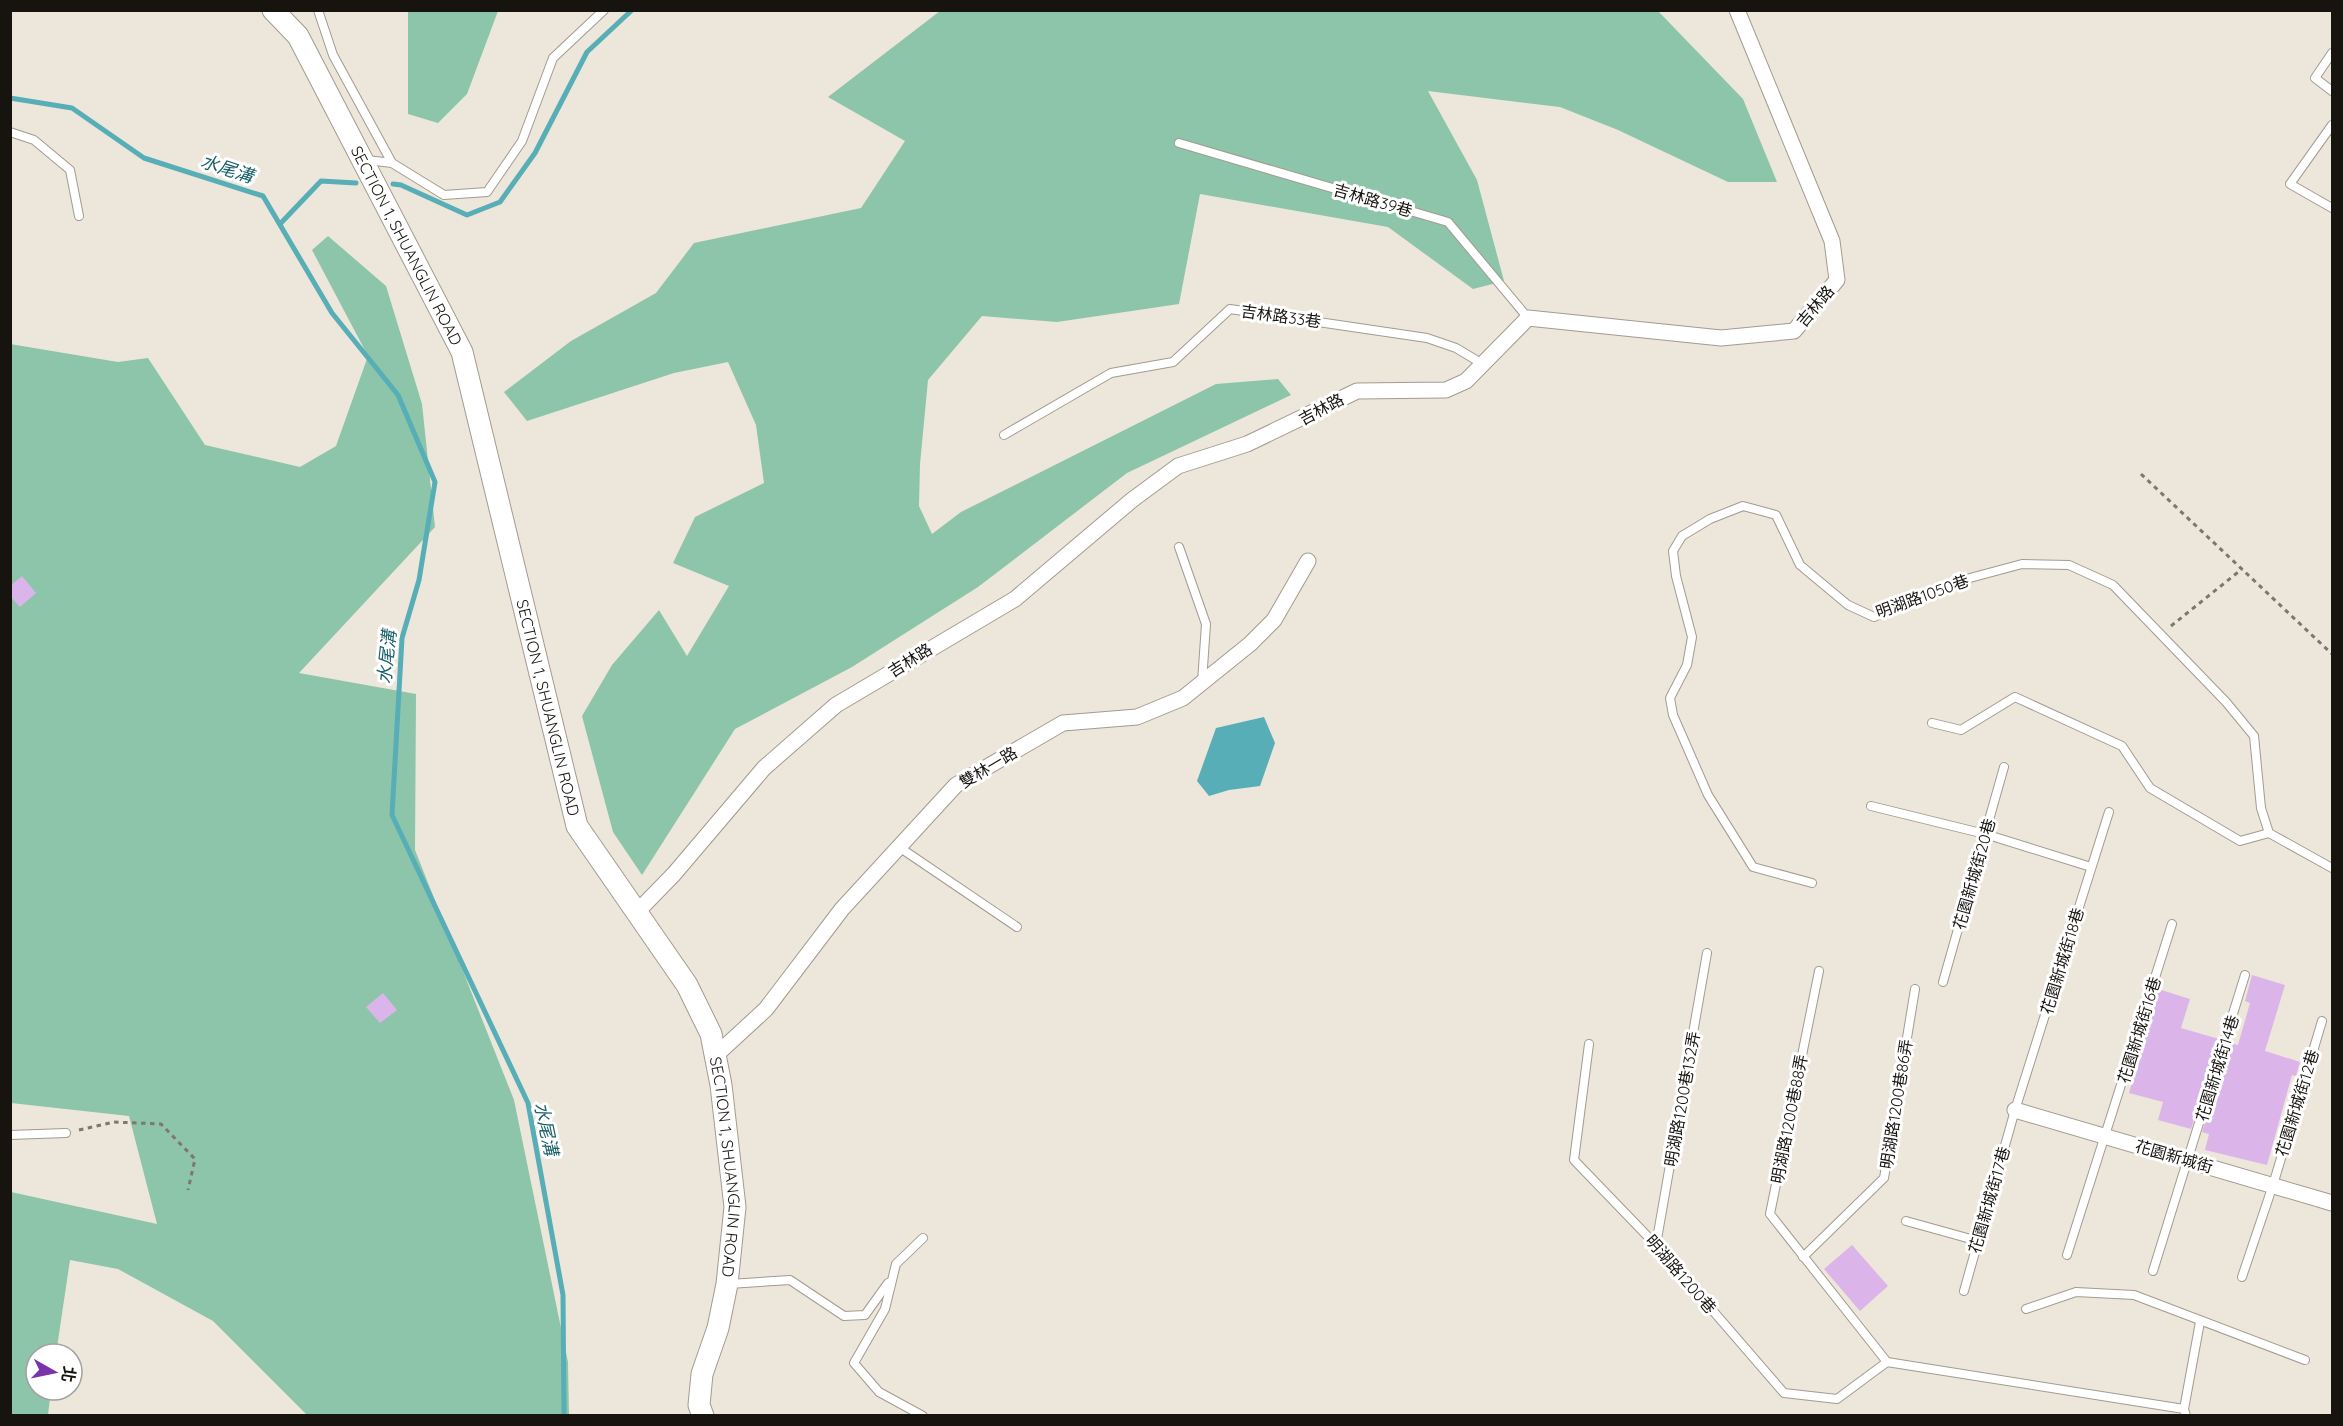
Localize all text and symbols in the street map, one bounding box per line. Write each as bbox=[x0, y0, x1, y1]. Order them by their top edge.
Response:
street label: SECTION 1, SHUANGLIN ROAD bbox=[347, 142, 467, 349]
water label: 水尾溝 bbox=[198, 149, 259, 189]
street label: 吉林路39巷 bbox=[1331, 179, 1415, 221]
street label: 吉林路 bbox=[1792, 281, 1838, 331]
street label: 吉林路33巷 bbox=[1240, 300, 1322, 332]
street label: 吉林路 bbox=[1295, 389, 1347, 429]
street label: 明湖路1050巷 bbox=[1873, 570, 1971, 622]
street label: SECTION 1, SHUANGLIN ROAD bbox=[512, 597, 584, 818]
water label: 水尾溝 bbox=[372, 626, 401, 685]
street label: 吉林路 bbox=[884, 639, 936, 681]
street label: 雙林一路 bbox=[955, 742, 1021, 792]
street label: 花園新城街20巷 bbox=[1949, 816, 1999, 932]
street label: 花園新城街18巷 bbox=[2036, 905, 2088, 1017]
street label: 花園新城街16巷 bbox=[2113, 974, 2165, 1086]
street label: 花園新城街14巷 bbox=[2191, 1012, 2243, 1124]
street label: 明湖路1200巷132弄 bbox=[1660, 1030, 1704, 1168]
street label: 明湖路1200巷86弄 bbox=[1876, 1038, 1916, 1170]
street label: 花園新城街12巷 bbox=[2271, 1047, 2323, 1159]
street label: 明湖路1200巷88弄 bbox=[1767, 1053, 1811, 1185]
street label: SECTION 1, SHUANGLIN ROAD bbox=[706, 1055, 745, 1278]
water label: 水尾溝 bbox=[530, 1100, 564, 1161]
street label: 花園新城街 bbox=[2133, 1135, 2215, 1177]
street label: 花園新城街17巷 bbox=[1964, 1144, 2014, 1256]
street label: 明湖路1200巷 bbox=[1641, 1231, 1721, 1317]
north arrow bbox=[24, 1342, 84, 1402]
text: 北 bbox=[58, 1365, 80, 1384]

